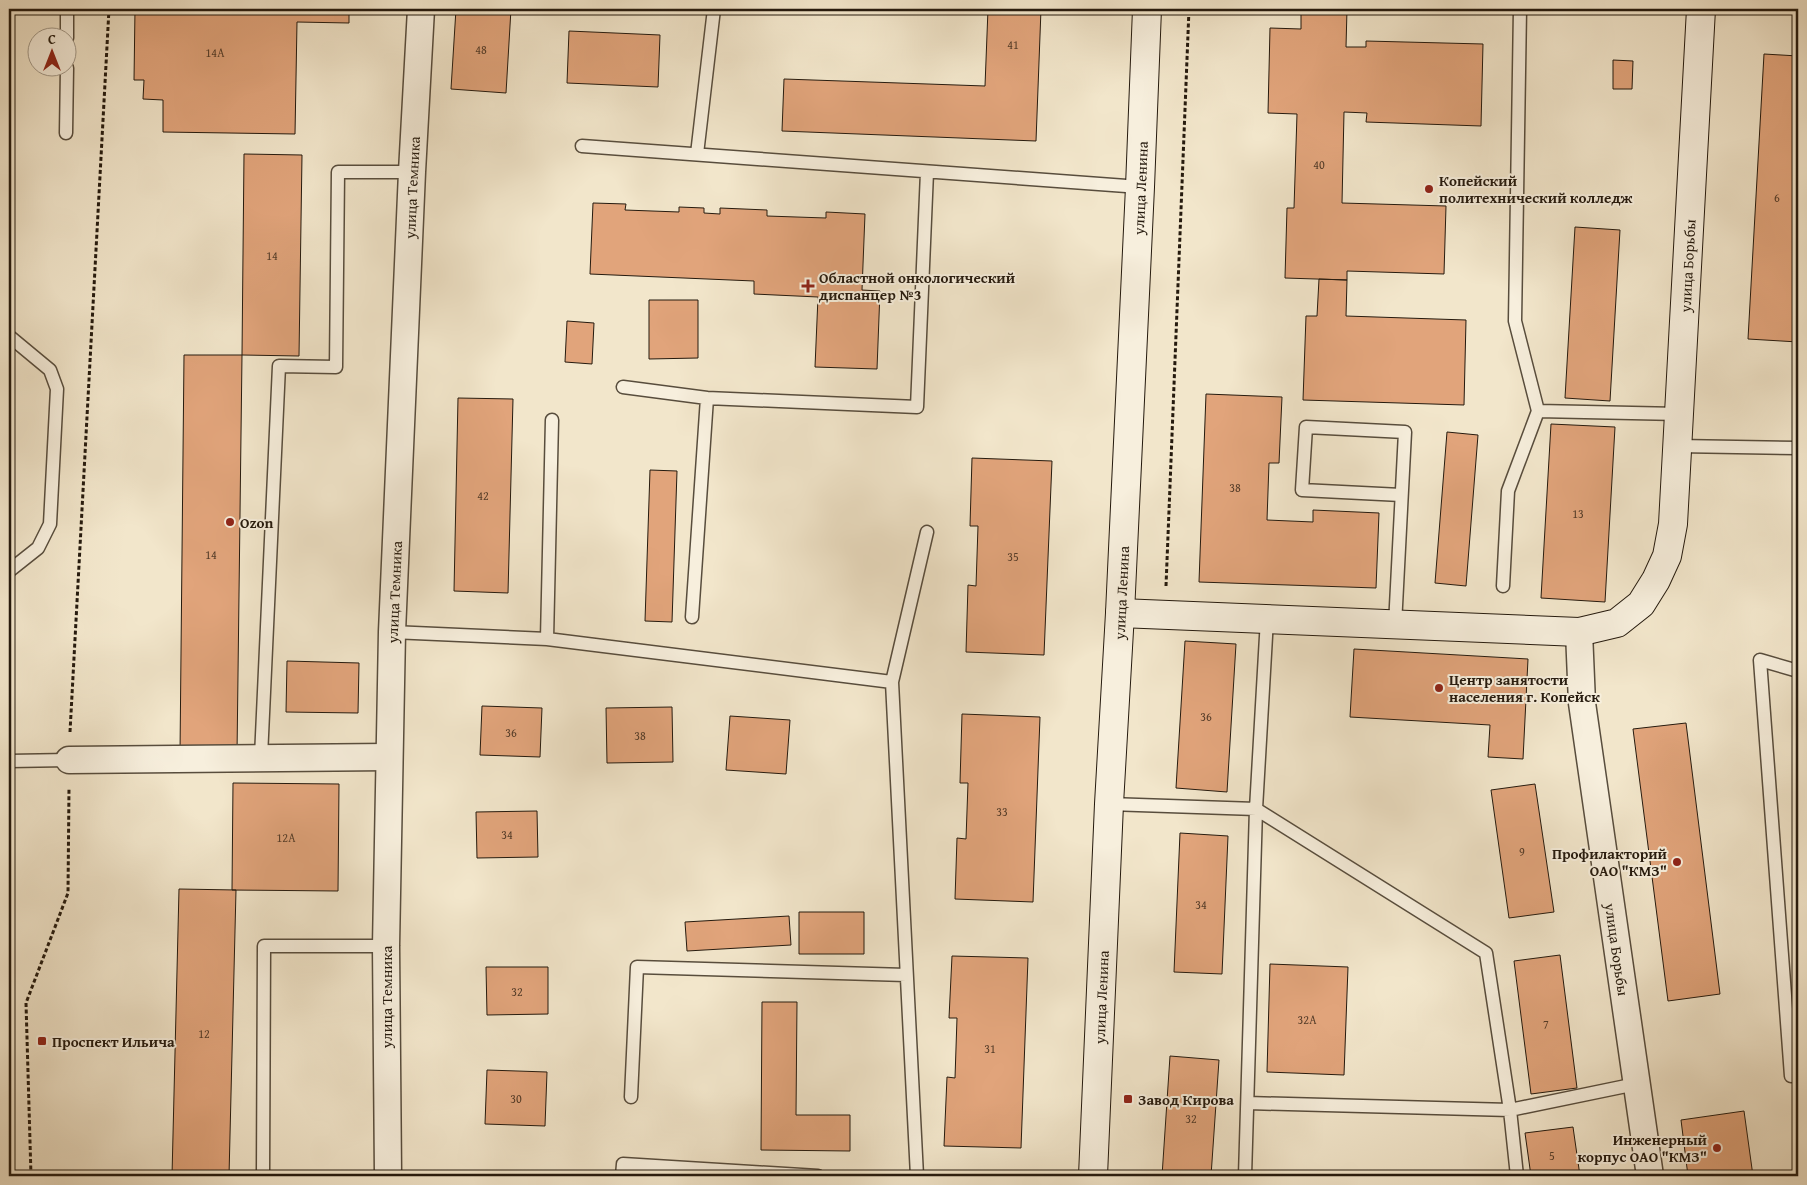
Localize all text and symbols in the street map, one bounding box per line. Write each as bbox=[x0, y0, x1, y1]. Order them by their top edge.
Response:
north arrow bbox=[28, 28, 78, 78]
text: С bbox=[48, 29, 56, 49]
house number: 41 bbox=[1007, 36, 1019, 53]
house number: 48 bbox=[475, 41, 487, 58]
house number: 14А bbox=[206, 44, 225, 61]
street label: улица Темника bbox=[399, 135, 425, 240]
street label: улица Ленина bbox=[1127, 140, 1152, 237]
house number: 40 bbox=[1313, 156, 1325, 173]
place label: Копейский политехнический колледж bbox=[1439, 170, 1633, 208]
marker: Копейский политехнический колледж bbox=[1423, 183, 1435, 195]
house number: 6 bbox=[1774, 189, 1780, 206]
street label: улица Борьбы bbox=[1674, 218, 1700, 314]
house number: 14 bbox=[266, 247, 278, 264]
place label: Областной онкологический диспанцер №3 bbox=[819, 267, 1016, 305]
marker: Областной онкологический диспанцер №3 bbox=[801, 279, 815, 293]
house number: 38 bbox=[1229, 479, 1241, 496]
house number: 42 bbox=[477, 487, 489, 504]
house number: 13 bbox=[1572, 505, 1584, 522]
place label: Ozon bbox=[240, 512, 274, 533]
marker: Ozon bbox=[224, 516, 236, 528]
street label: улица Темника bbox=[381, 540, 406, 645]
street label: улица Ленина bbox=[1108, 544, 1134, 641]
house number: 14 bbox=[205, 546, 217, 563]
house number: 35 bbox=[1007, 548, 1019, 565]
place label: Центр занятости населения г. Копейск bbox=[1449, 669, 1600, 707]
marker: Центр занятости населения г. Копейск bbox=[1433, 682, 1445, 694]
house number: 36 bbox=[1200, 708, 1212, 725]
house number: 36 bbox=[505, 724, 517, 741]
house number: 38 bbox=[634, 727, 646, 744]
house number: 33 bbox=[996, 803, 1008, 820]
house number: 34 bbox=[501, 826, 513, 843]
house number: 12А bbox=[277, 829, 296, 846]
house number: 9 bbox=[1519, 843, 1525, 860]
place label: Профилакторий ОАО "КМЗ" bbox=[1552, 843, 1668, 881]
marker: Профилакторий ОАО "КМЗ" bbox=[1671, 856, 1683, 868]
house number: 34 bbox=[1195, 896, 1207, 913]
street label: улица Борьбы bbox=[1600, 901, 1635, 998]
street label: улица Темника bbox=[376, 945, 397, 1049]
street label: улица Ленина bbox=[1088, 949, 1113, 1046]
house number: 32 bbox=[511, 983, 523, 1000]
house number: 32А bbox=[1298, 1011, 1317, 1028]
house number: 7 bbox=[1543, 1016, 1549, 1033]
house number: 12 bbox=[198, 1025, 210, 1042]
place label: Проспект Ильича bbox=[52, 1031, 175, 1052]
marker: Проспект Ильича bbox=[36, 1035, 48, 1047]
house number: 31 bbox=[984, 1040, 996, 1057]
place label: Завод Кирова bbox=[1138, 1089, 1234, 1110]
house number: 30 bbox=[510, 1090, 522, 1107]
marker: Завод Кирова bbox=[1122, 1093, 1134, 1105]
house number: 32 bbox=[1185, 1110, 1197, 1127]
place label: Инженерный корпус ОАО "КМЗ" bbox=[1578, 1129, 1708, 1167]
marker: Инженерный корпус ОАО "КМЗ" bbox=[1711, 1142, 1723, 1154]
house number: 5 bbox=[1549, 1147, 1555, 1164]

